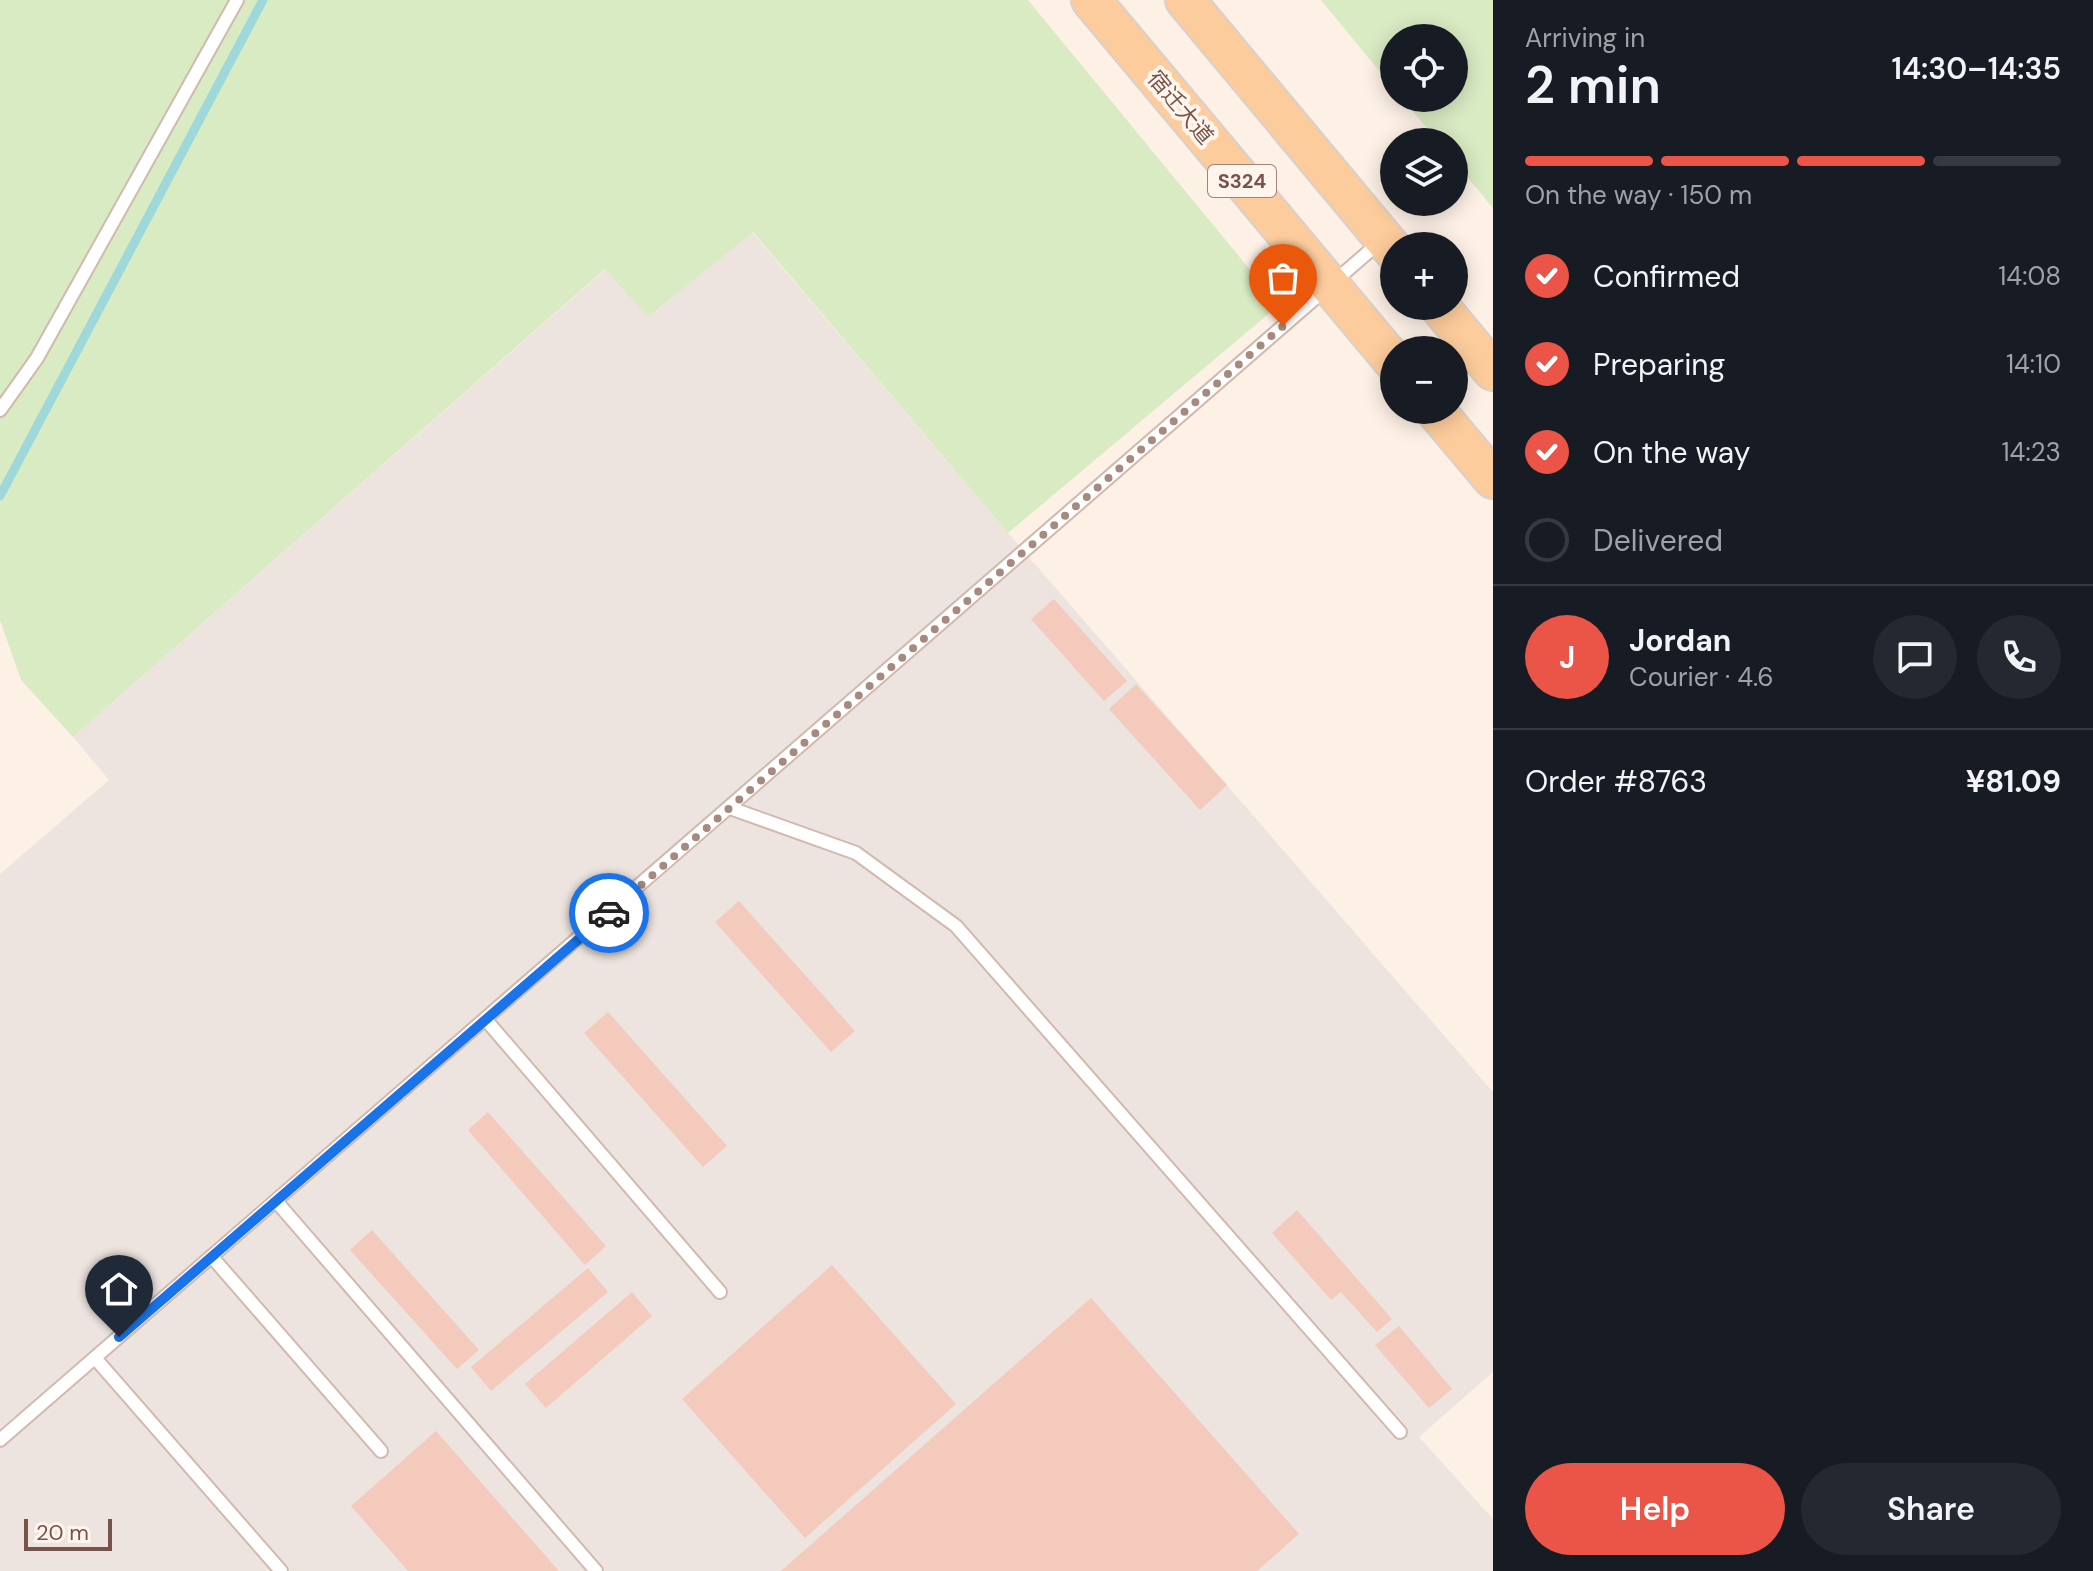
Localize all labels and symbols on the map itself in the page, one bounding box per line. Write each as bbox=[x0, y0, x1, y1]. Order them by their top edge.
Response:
street label: 宿迁大道 bbox=[1141, 64, 1220, 150]
road number: S324 bbox=[1208, 165, 1276, 197]
pin bbox=[1249, 244, 1317, 326]
courier bbox=[569, 873, 649, 953]
pin bbox=[85, 1255, 153, 1337]
scale bar bbox=[24, 1515, 112, 1551]

